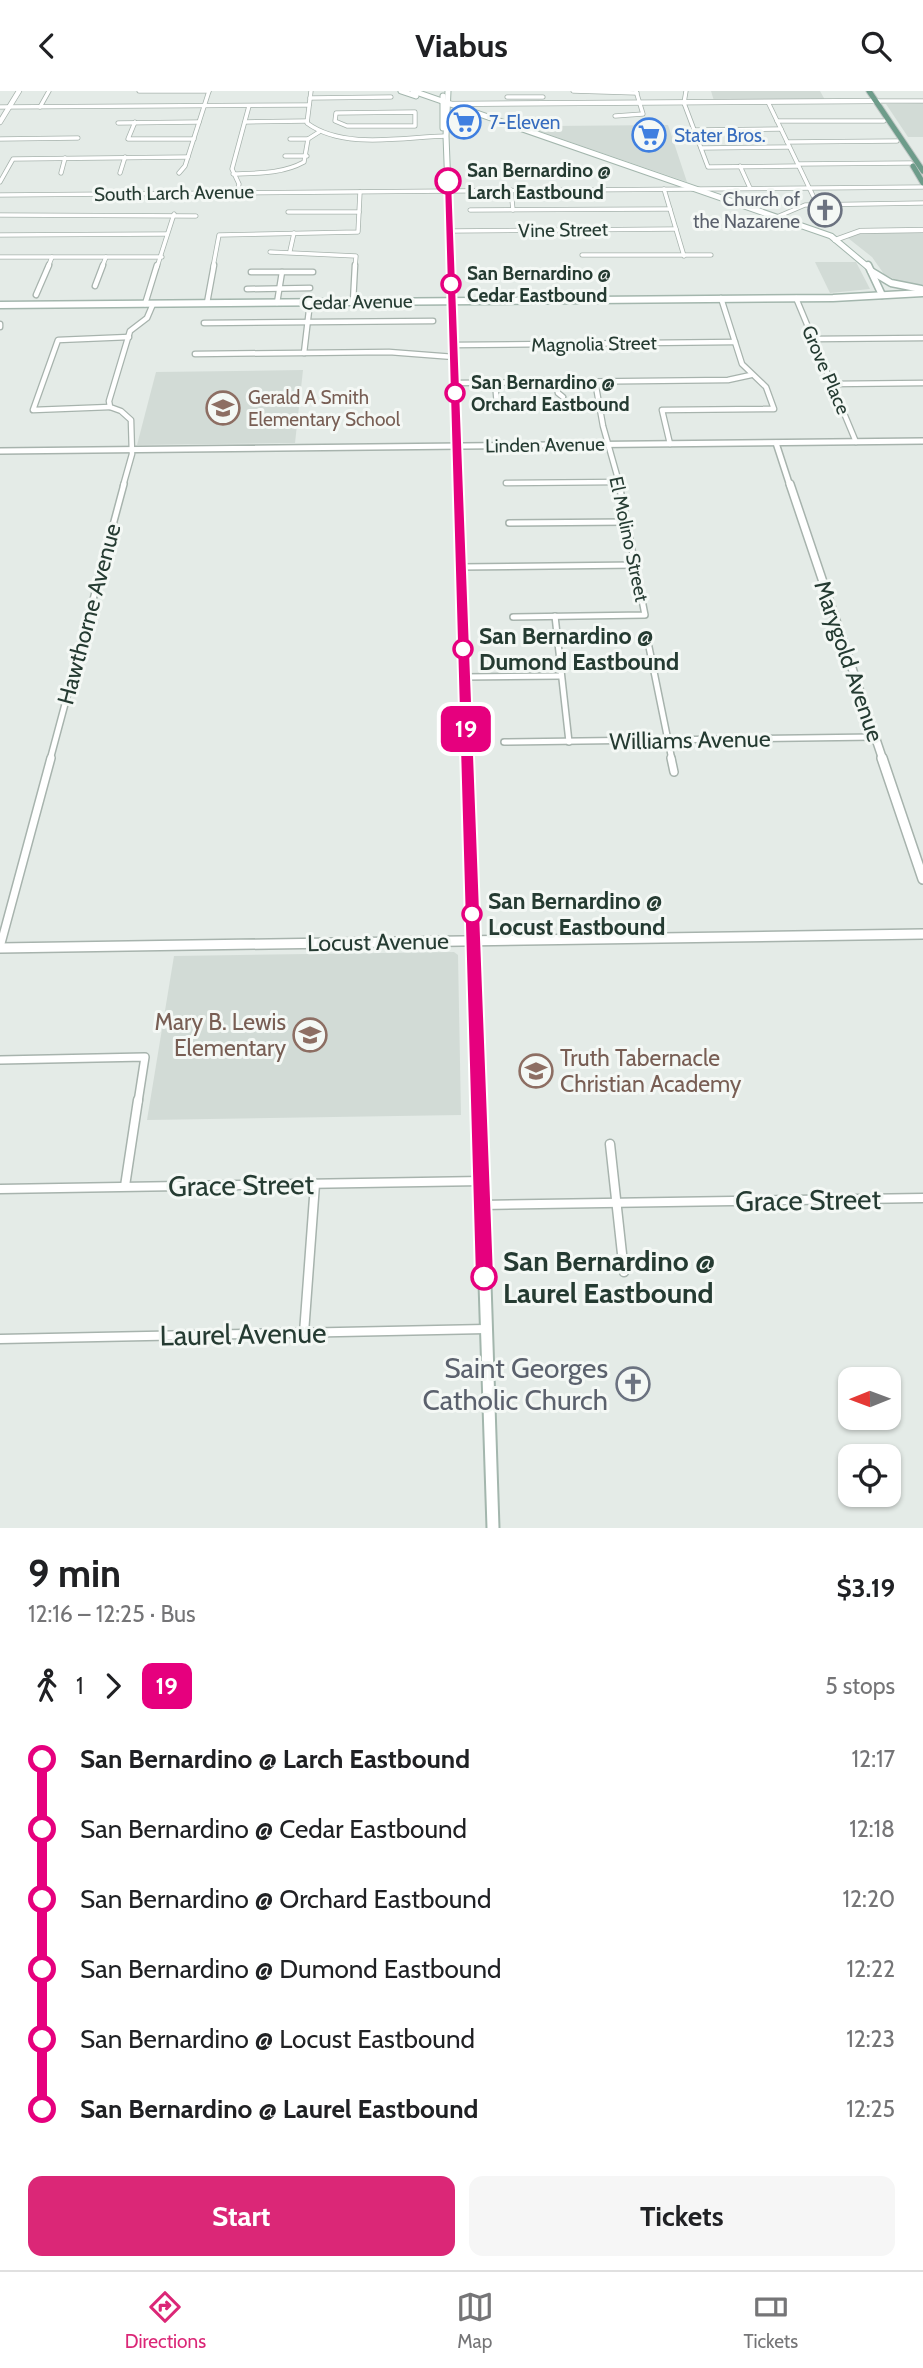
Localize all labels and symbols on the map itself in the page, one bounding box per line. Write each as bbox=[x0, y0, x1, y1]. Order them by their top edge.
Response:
supermarket icon: 7-Eleven bbox=[445, 103, 483, 141]
place label: 7-Eleven bbox=[489, 111, 560, 134]
supermarket icon: Stater Bros. bbox=[630, 116, 668, 154]
place label: Stater Bros. bbox=[674, 124, 766, 147]
place label: San Bernardino @ Larch Eastbound bbox=[467, 159, 611, 204]
marker: San Bernardino @ Larch Eastbound bbox=[435, 168, 461, 194]
street label: South Larch Avenue bbox=[94, 180, 255, 206]
place label: Church of the Nazarene bbox=[693, 188, 801, 233]
church icon: Church of the Nazarene bbox=[806, 191, 844, 229]
street label: Vine Street bbox=[518, 218, 609, 242]
place label: San Bernardino @ Cedar Eastbound bbox=[467, 262, 611, 307]
marker: San Bernardino @ Cedar Eastbound bbox=[441, 274, 461, 294]
street label: Cedar Avenue bbox=[301, 290, 413, 314]
street label: Grove Place bbox=[797, 322, 855, 418]
street label: Magnolia Street bbox=[531, 331, 658, 357]
place label: San Bernardino @ Orchard Eastbound bbox=[471, 371, 630, 416]
marker: San Bernardino @ Orchard Eastbound bbox=[445, 383, 465, 403]
place label: Gerald A Smith Elementary School bbox=[248, 386, 401, 431]
school or university icon: Gerald A Smith Elementary School bbox=[204, 389, 242, 427]
street label: Linden Avenue bbox=[485, 432, 605, 458]
street label: El Molino Street bbox=[604, 474, 654, 604]
street label: Hawthorne Avenue bbox=[51, 520, 127, 708]
street label: Marygold Avenue bbox=[808, 577, 890, 745]
place label: San Bernardino @ Dumond Eastbound bbox=[479, 622, 679, 676]
marker: San Bernardino @ Dumond Eastbound bbox=[453, 639, 473, 659]
line badge: 19 bbox=[434, 706, 498, 752]
street label: Williams Avenue bbox=[609, 725, 771, 755]
place label: San Bernardino @ Locust Eastbound bbox=[488, 887, 665, 941]
marker: San Bernardino @ Locust Eastbound bbox=[462, 904, 482, 924]
street label: Locust Avenue bbox=[307, 927, 449, 957]
place label: Mary B. Lewis Elementary bbox=[155, 1008, 286, 1062]
school or university icon: Mary B. Lewis Elementary bbox=[291, 1016, 329, 1054]
place label: Truth Tabernacle Christian Academy bbox=[560, 1044, 742, 1098]
school or university icon: Truth Tabernacle Christian Academy bbox=[517, 1052, 555, 1090]
street label: Grace Street bbox=[168, 1167, 314, 1203]
street label: Grace Street bbox=[735, 1182, 881, 1218]
place label: San Bernardino @ Laurel Eastbound bbox=[503, 1244, 715, 1310]
marker: San Bernardino @ Laurel Eastbound bbox=[471, 1264, 497, 1290]
street label: Laurel Avenue bbox=[159, 1316, 327, 1352]
place label: Saint Georges Catholic Church bbox=[423, 1351, 608, 1417]
church icon: Saint Georges Catholic Church bbox=[614, 1365, 652, 1403]
north arrow bbox=[838, 1367, 901, 1430]

